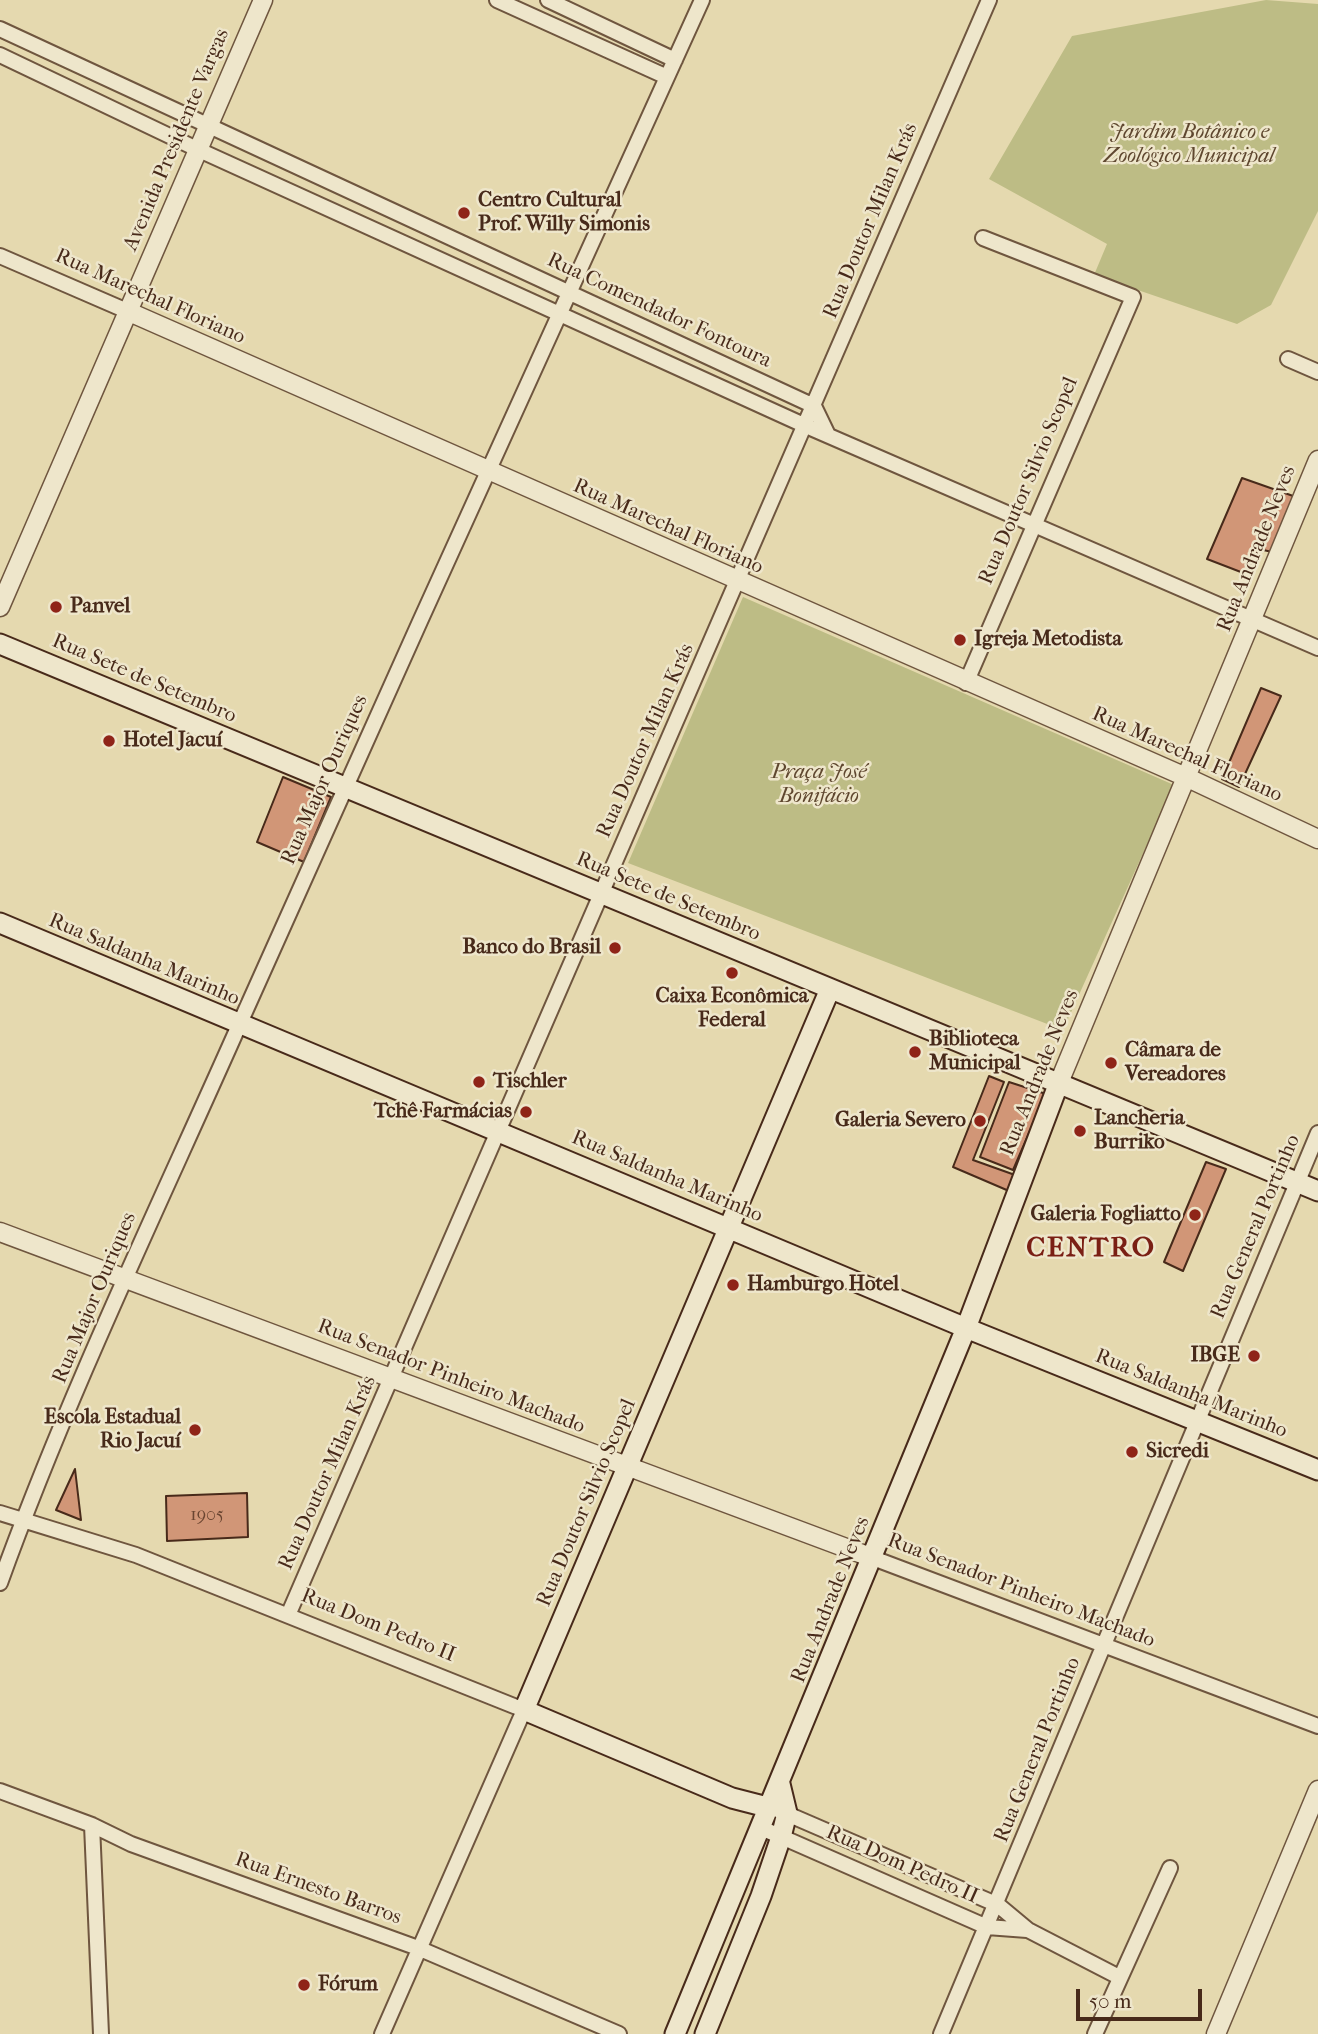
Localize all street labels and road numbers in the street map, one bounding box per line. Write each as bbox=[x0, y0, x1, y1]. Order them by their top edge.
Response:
street label: Avenida Presidente Vargas bbox=[119, 25, 235, 255]
street label: Rua Doutor Milan Krás bbox=[818, 119, 924, 323]
street label: Rua Marechal Floriano bbox=[51, 244, 249, 350]
street label: Rua Comendador Fontoura bbox=[543, 248, 775, 374]
street label: Rua Doutor Silvio Scopel bbox=[974, 373, 1084, 589]
street label: Rua Andrade Neves bbox=[1212, 462, 1302, 636]
street label: Rua Marechal Floriano bbox=[569, 474, 767, 580]
street label: Rua Sete de Setembro bbox=[48, 629, 240, 729]
street label: Rua Doutor Milan Krás bbox=[592, 640, 700, 842]
street label: Rua Major Ouriques bbox=[276, 691, 374, 869]
street label: Rua Marechal Floriano bbox=[1088, 702, 1286, 808]
street label: Rua Sete de Setembro bbox=[572, 847, 764, 947]
street label: Rua Saldanha Marinho bbox=[45, 908, 243, 1012]
street label: Rua Andrade Neves bbox=[995, 986, 1085, 1160]
street label: Rua Saldanha Marinho bbox=[568, 1125, 766, 1229]
street label: Rua General Portinho bbox=[1206, 1131, 1306, 1323]
street label: Rua Major Ouriques bbox=[48, 1209, 142, 1387]
street label: Rua Senador Pinheiro Machado bbox=[314, 1314, 588, 1440]
street label: Rua Saldanha Marinho bbox=[1091, 1344, 1291, 1444]
street label: Rua Doutor Milan Krás bbox=[274, 1372, 382, 1574]
street label: Rua Doutor Silvio Scopel bbox=[532, 1395, 642, 1611]
street label: Rua Andrade Neves bbox=[786, 1513, 876, 1687]
street label: Rua Senador Pinheiro Machado bbox=[884, 1528, 1158, 1654]
street label: Rua Dom Pedro II bbox=[297, 1584, 459, 1668]
street label: Rua General Portinho bbox=[989, 1654, 1087, 1846]
street label: Rua Dom Pedro II bbox=[822, 1820, 982, 1910]
street label: Rua Ernesto Barros bbox=[231, 1847, 405, 1931]

